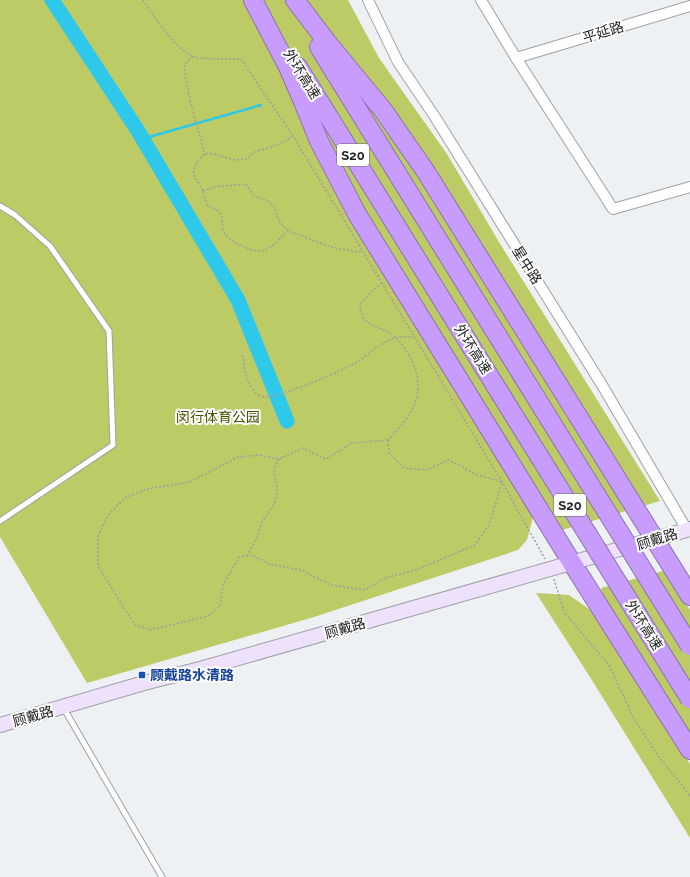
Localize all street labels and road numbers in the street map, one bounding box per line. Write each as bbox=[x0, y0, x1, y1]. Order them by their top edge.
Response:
street label: 平延路 bbox=[581, 18, 625, 46]
street label: 外环高速 bbox=[280, 46, 324, 102]
road number: S20 bbox=[337, 144, 369, 166]
street label: 星中路 bbox=[509, 243, 545, 287]
street label: 外环高速 bbox=[451, 321, 495, 377]
road number: S20 bbox=[554, 494, 586, 516]
street label: 顾戴路 bbox=[635, 525, 679, 553]
street label: 外环高速 bbox=[622, 597, 666, 653]
street label: 顾戴路 bbox=[323, 615, 367, 641]
street label: 顾戴路 bbox=[11, 703, 55, 729]

